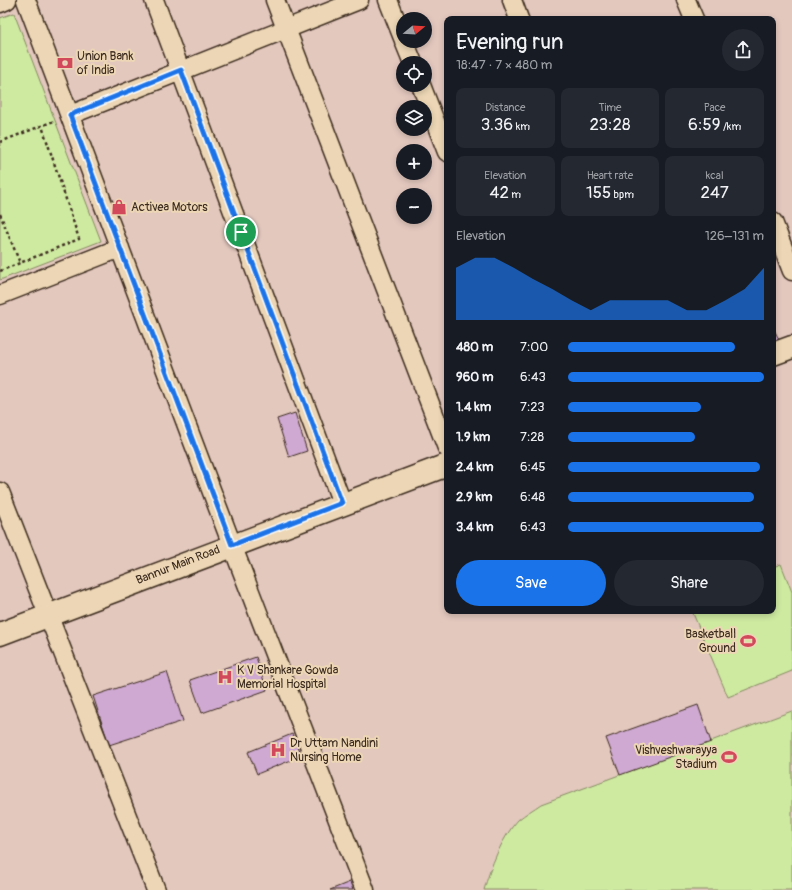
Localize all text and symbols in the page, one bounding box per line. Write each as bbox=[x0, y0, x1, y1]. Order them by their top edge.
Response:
north arrow bbox=[396, 12, 432, 48]
map controls bbox=[396, 12, 432, 224]
text: Evening run bbox=[456, 28, 564, 56]
button: share bbox=[722, 29, 764, 71]
place label: Union Bank of India bbox=[77, 49, 133, 78]
bank icon: Union Bank of India bbox=[56, 54, 74, 72]
button: locate bbox=[396, 56, 432, 92]
text: 18:47 · 7 × 480 m bbox=[456, 57, 552, 73]
button: layers bbox=[396, 100, 432, 136]
text: Distance bbox=[485, 101, 525, 114]
text: Time bbox=[598, 101, 621, 114]
text: Pace bbox=[704, 101, 726, 114]
text: 3.36 bbox=[481, 114, 513, 135]
text: 23:28 bbox=[589, 114, 631, 135]
text: 6:59 bbox=[688, 114, 721, 135]
text: km bbox=[513, 120, 530, 133]
text: /km bbox=[721, 120, 741, 133]
button: + bbox=[396, 144, 432, 180]
text: Elevation bbox=[484, 169, 526, 182]
text: Heart rate bbox=[587, 169, 633, 182]
text: kcal bbox=[706, 169, 724, 182]
text: 42 bbox=[490, 182, 509, 203]
text: 155 bbox=[586, 182, 611, 203]
text: 247 bbox=[700, 182, 729, 203]
button: − bbox=[396, 188, 432, 224]
text: m bbox=[509, 188, 521, 201]
text: bpm bbox=[611, 188, 634, 201]
shop icon: Activea Motors bbox=[110, 198, 128, 216]
place label: Activea Motors bbox=[131, 200, 208, 215]
pin bbox=[224, 215, 258, 249]
icon: arrive bbox=[230, 221, 252, 243]
text: Elevation bbox=[456, 228, 506, 244]
text: 126–131 m bbox=[705, 228, 764, 244]
text: 480 m bbox=[456, 339, 493, 355]
text: 7:00 bbox=[520, 339, 548, 355]
text: 960 m bbox=[456, 369, 494, 385]
text: 6:43 bbox=[520, 369, 546, 385]
text: 1.4 km bbox=[456, 399, 491, 415]
text: 7:23 bbox=[520, 399, 544, 415]
text: 1.9 km bbox=[456, 429, 490, 445]
text: 7:28 bbox=[520, 429, 544, 445]
text: 2.4 km bbox=[456, 459, 493, 475]
text: 6:45 bbox=[520, 459, 546, 475]
text: 2.9 km bbox=[456, 489, 493, 505]
text: 6:48 bbox=[520, 489, 545, 505]
text: 3.4 km bbox=[456, 519, 493, 535]
text: 6:43 bbox=[520, 519, 546, 535]
street label: Bannur Main Road bbox=[134, 542, 222, 588]
button: Save bbox=[456, 560, 606, 606]
button: Share bbox=[614, 560, 764, 606]
place label: Basketball Ground bbox=[685, 627, 736, 656]
sports icon: Basketball Ground bbox=[739, 632, 757, 650]
place label: K V Shankare Gowda Memorial Hospital bbox=[237, 663, 339, 692]
hospital icon: K V Shankare Gowda Memorial Hospital bbox=[216, 668, 234, 686]
place label: Dr Uttam Nandini Nursing Home bbox=[290, 736, 378, 765]
hospital icon: Dr Uttam Nandini Nursing Home bbox=[269, 741, 287, 759]
place label: Vishveshwarayya Stadium bbox=[635, 743, 717, 772]
sports icon: Vishveshwarayya Stadium bbox=[720, 748, 738, 766]

